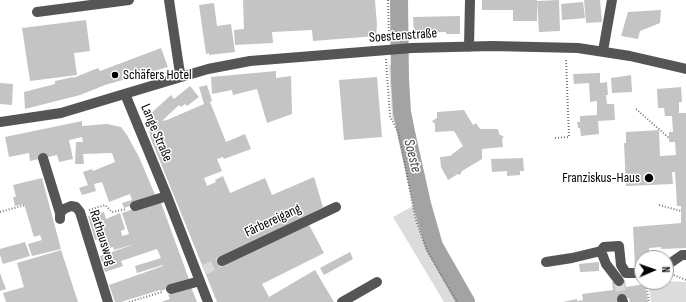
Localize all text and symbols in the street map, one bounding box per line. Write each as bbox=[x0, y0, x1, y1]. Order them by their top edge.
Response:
street label: Soestenstraße bbox=[368, 25, 438, 47]
place label: Schäfers Hotel bbox=[123, 67, 192, 83]
marker: Schäfers Hotel bbox=[110, 70, 120, 80]
street label: Lange Straße bbox=[136, 102, 176, 164]
water label: Soeste bbox=[399, 137, 425, 175]
place label: Franziskus-Haus bbox=[562, 170, 640, 186]
marker: Franziskus-Haus bbox=[643, 172, 655, 184]
street label: Färbereigang bbox=[242, 201, 304, 241]
street label: Rathausweg bbox=[85, 208, 119, 268]
north arrow bbox=[634, 250, 674, 290]
text: N bbox=[659, 266, 672, 273]

